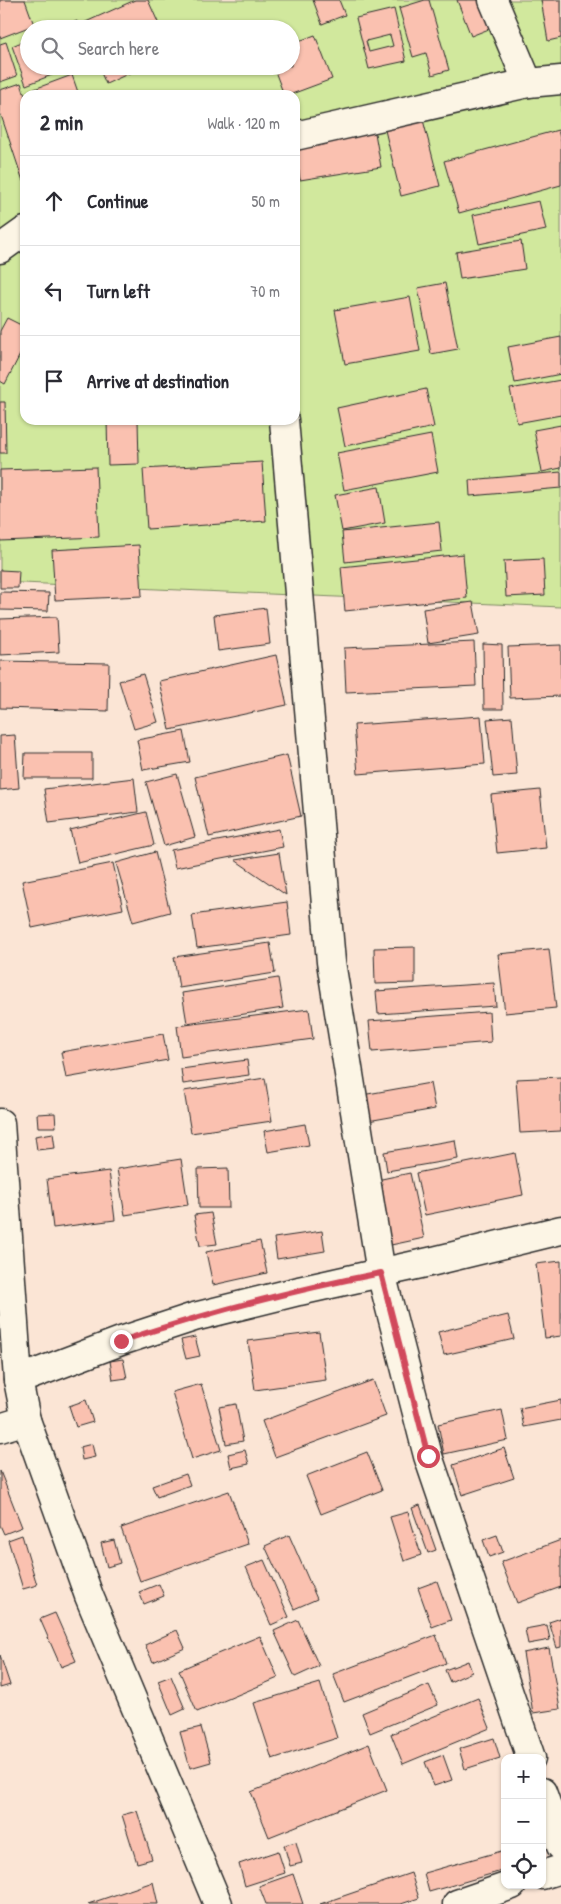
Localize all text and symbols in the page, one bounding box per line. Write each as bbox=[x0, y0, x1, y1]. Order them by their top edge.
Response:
search box bbox=[20, 20, 300, 75]
icon: search bbox=[38, 34, 66, 62]
text: Search here bbox=[78, 35, 159, 61]
text: 2 min bbox=[40, 108, 83, 137]
text: Walk · 120 m bbox=[207, 112, 280, 134]
icon: ahead bbox=[40, 187, 68, 215]
text: Continue bbox=[87, 188, 148, 214]
text: 50 m bbox=[252, 190, 280, 212]
icon: left bbox=[40, 277, 68, 305]
text: Turn left bbox=[87, 278, 150, 304]
text: 70 m bbox=[250, 280, 280, 302]
icon: arrive bbox=[40, 367, 68, 395]
text: Arrive at destination bbox=[87, 368, 229, 394]
route end bbox=[110, 1330, 133, 1353]
route start bbox=[417, 1445, 440, 1468]
map controls bbox=[501, 1754, 546, 1889]
button: + bbox=[501, 1754, 546, 1799]
button: − bbox=[501, 1799, 546, 1844]
button: locate bbox=[501, 1844, 546, 1889]

